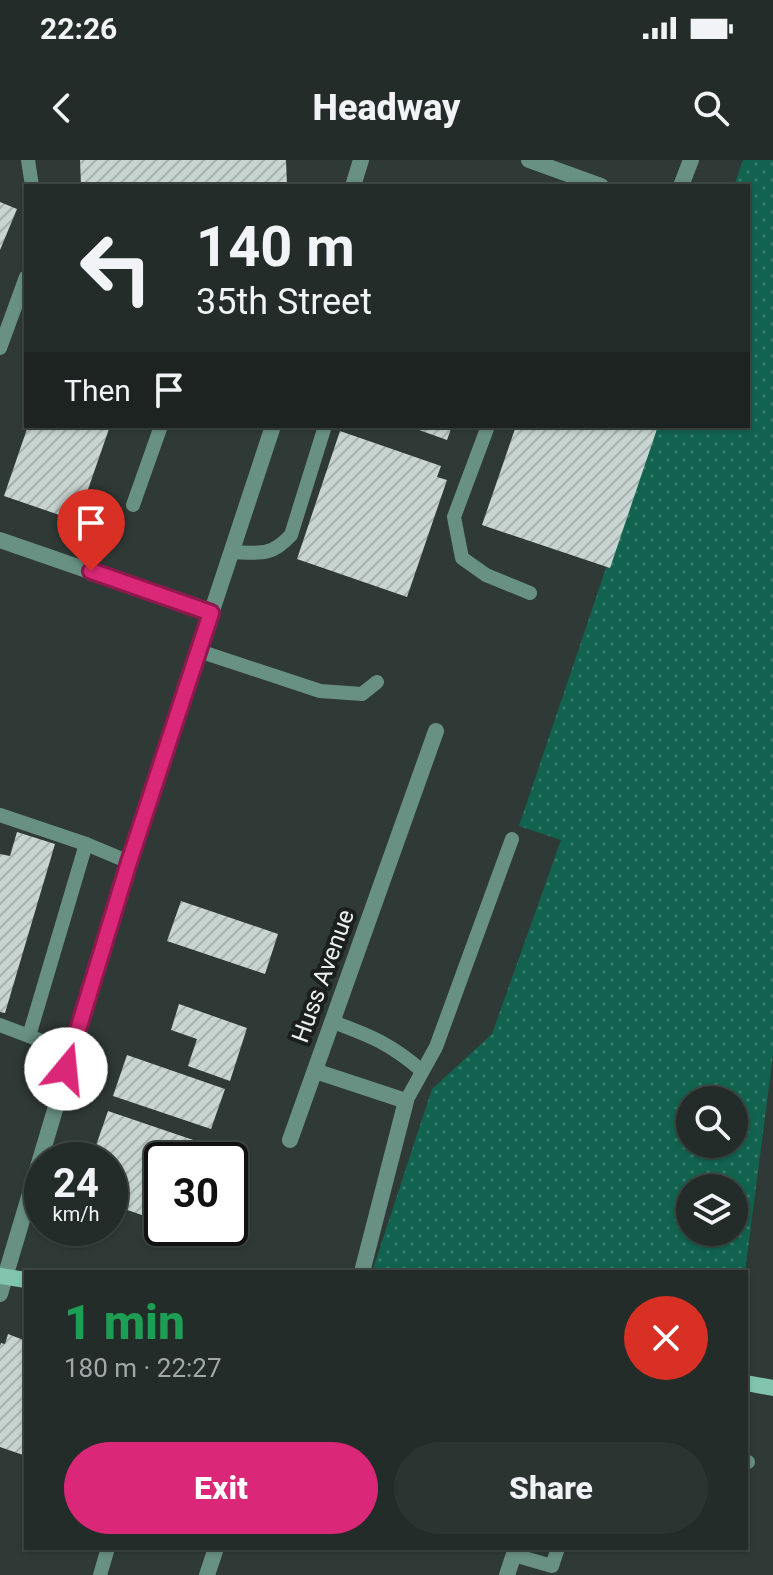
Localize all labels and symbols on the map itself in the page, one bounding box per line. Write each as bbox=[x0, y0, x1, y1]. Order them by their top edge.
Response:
pin bbox=[57, 489, 125, 571]
street label: Huss Avenue bbox=[286, 906, 360, 1046]
position arrow bbox=[24, 1027, 108, 1111]
speed limit sign: 30 bbox=[144, 1142, 248, 1246]

